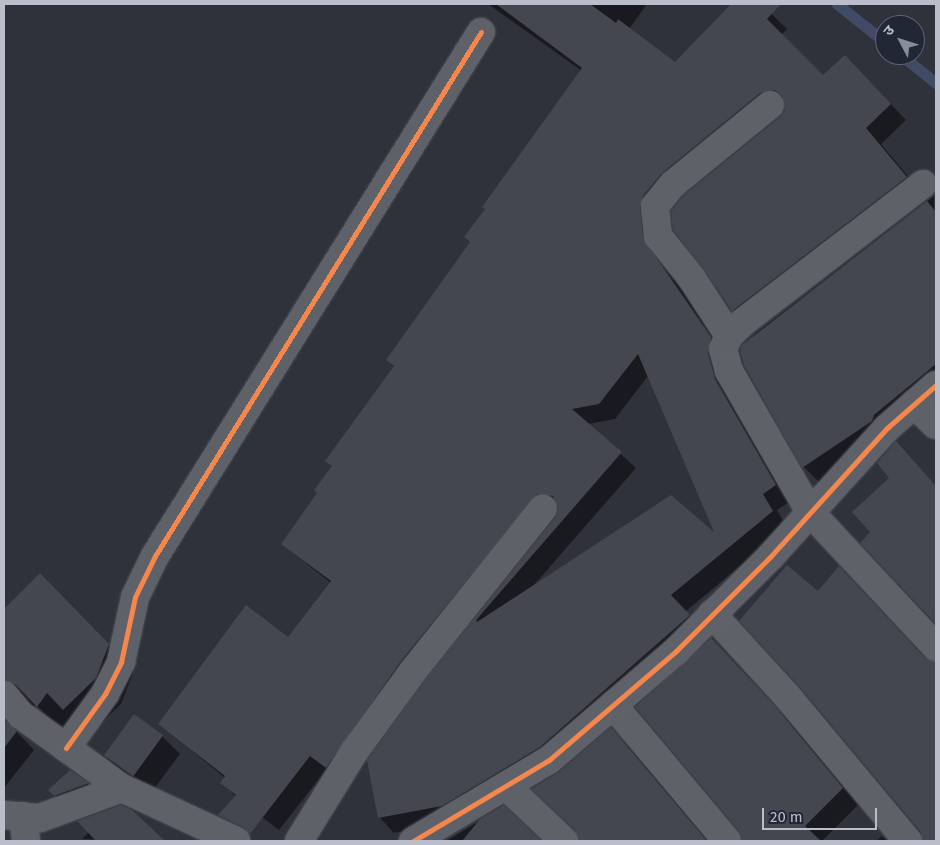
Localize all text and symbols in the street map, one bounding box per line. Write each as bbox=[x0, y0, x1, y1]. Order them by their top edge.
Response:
north arrow bbox=[875, 15, 925, 65]
text: उ bbox=[880, 22, 898, 39]
scale bar bbox=[765, 798, 880, 830]
text: 20 m bbox=[770, 808, 803, 826]

